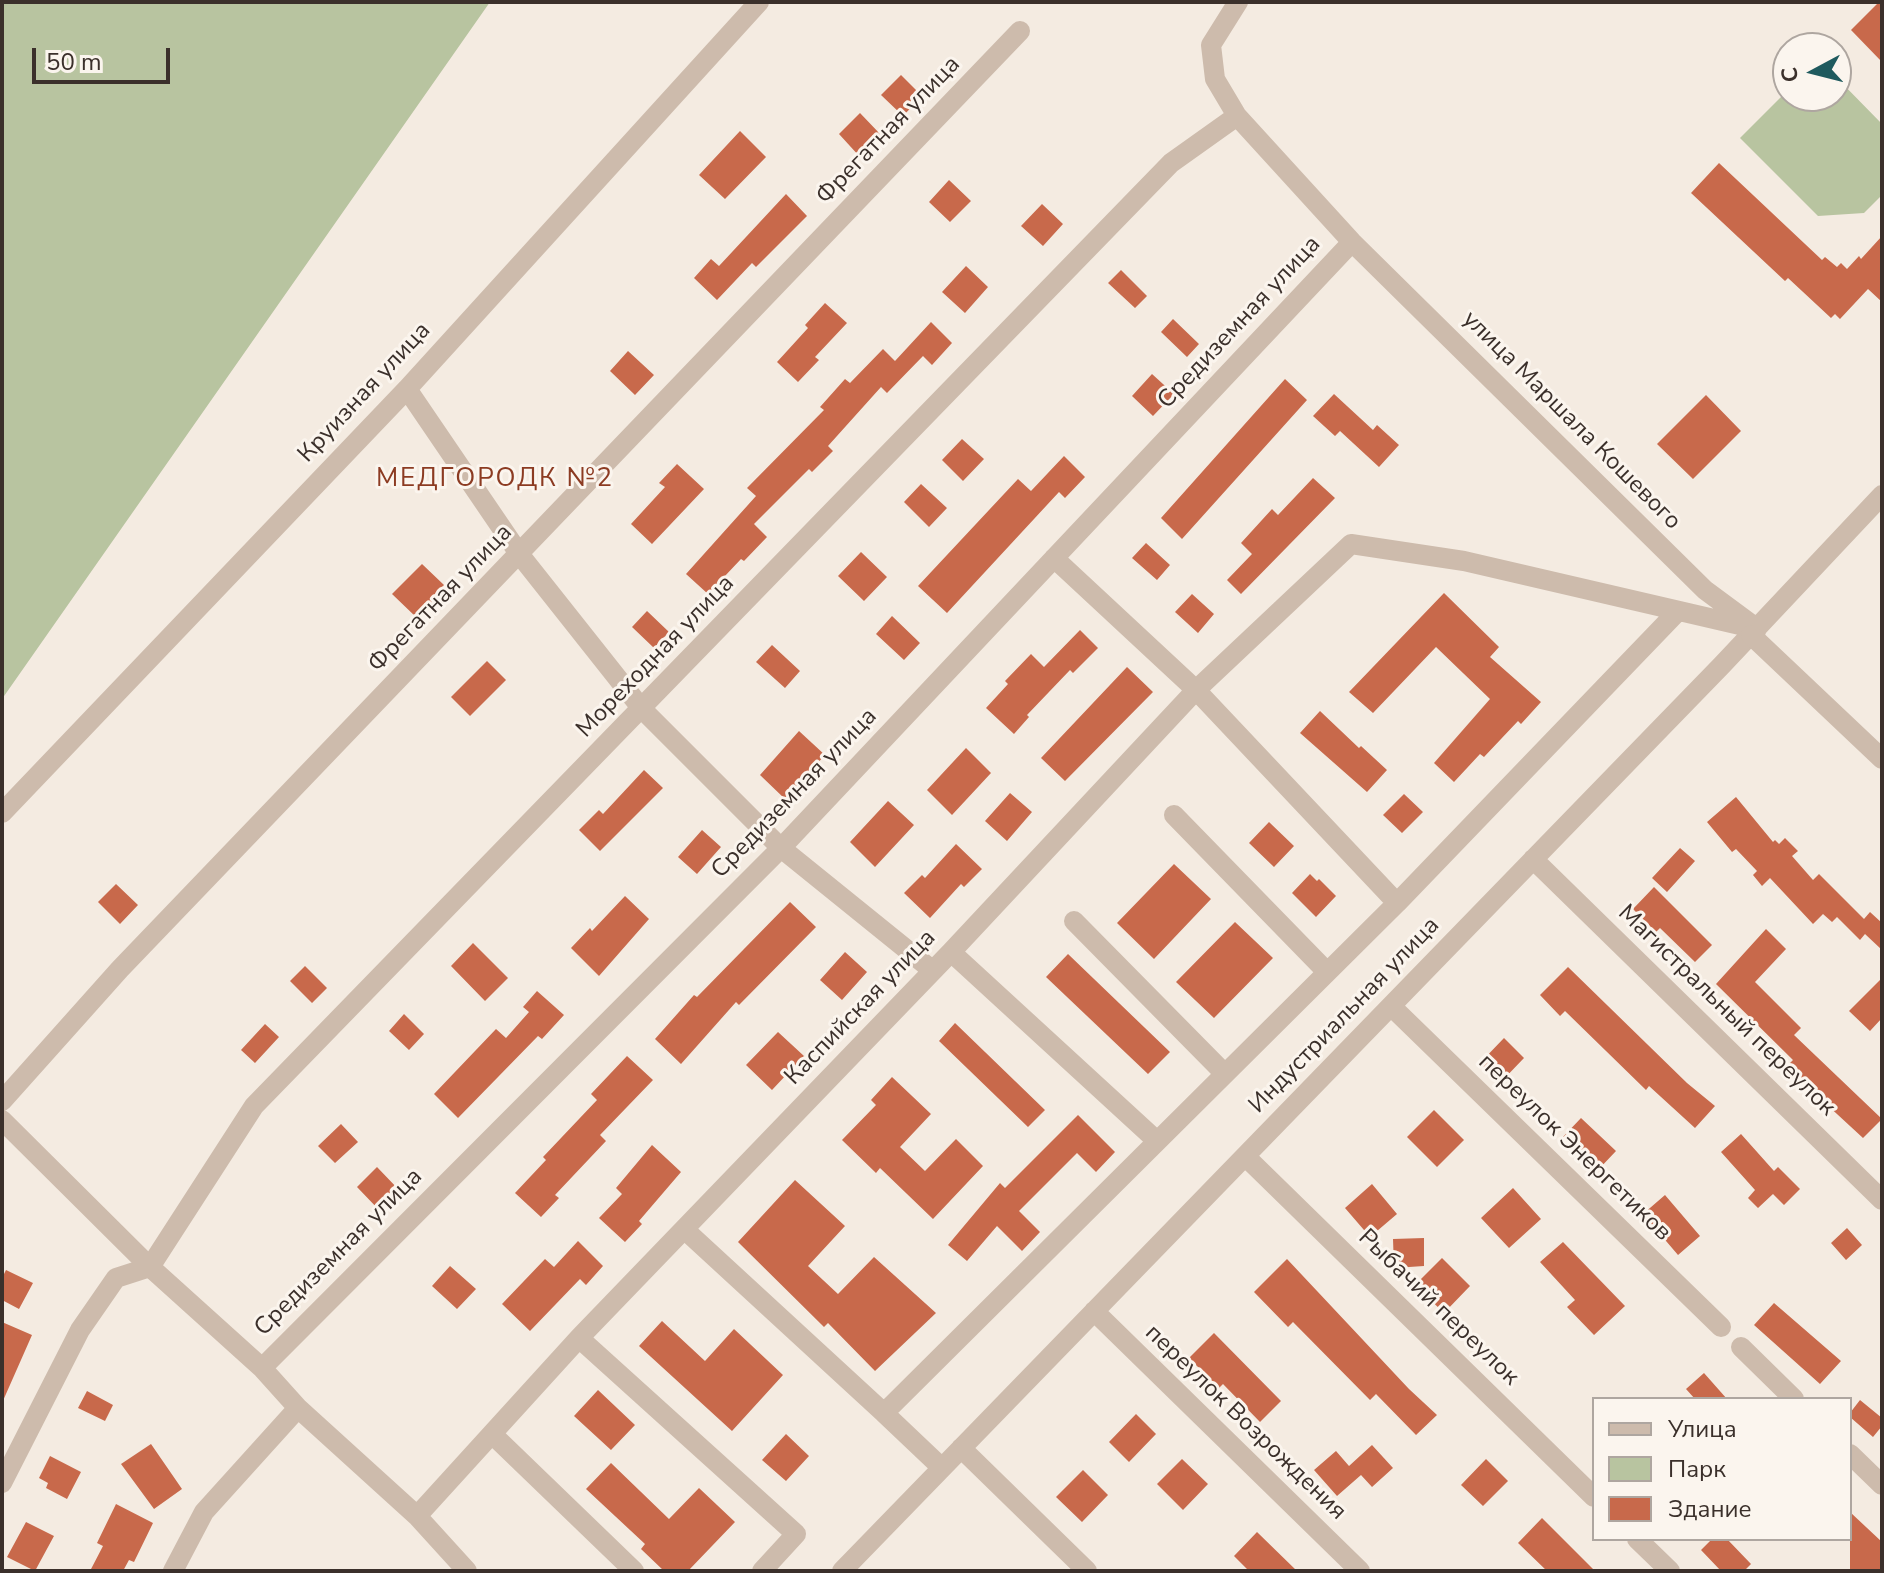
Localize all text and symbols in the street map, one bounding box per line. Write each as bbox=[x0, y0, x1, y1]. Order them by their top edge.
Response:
scale bar bbox=[36, 32, 174, 82]
north arrow bbox=[1772, 32, 1852, 112]
text: 50 m bbox=[46, 46, 102, 78]
street label: Фрегатная улица bbox=[811, 51, 967, 211]
text: С bbox=[1774, 65, 1806, 84]
street label: Средиземная улица bbox=[1153, 231, 1327, 415]
street label: улица Маршала Кошевого bbox=[1456, 306, 1686, 536]
street label: Круизная улица bbox=[293, 317, 437, 469]
district label: МЕДГОРОДК №2 bbox=[376, 464, 614, 496]
street label: Фрегатная улица bbox=[363, 519, 519, 679]
street label: Мореходная улица bbox=[571, 570, 741, 744]
street label: Средиземная улица bbox=[706, 703, 884, 885]
street label: Магистральный переулок bbox=[1611, 899, 1841, 1123]
street label: Индустриальная улица bbox=[1244, 912, 1446, 1120]
street label: Каспийская улица bbox=[780, 924, 942, 1092]
street label: переулок Энергетиков bbox=[1472, 1048, 1676, 1248]
street label: Средиземная улица bbox=[249, 1163, 429, 1343]
street label: Рыбачий переулок bbox=[1352, 1224, 1524, 1392]
street label: переулок Возрождения bbox=[1138, 1319, 1352, 1527]
legend bbox=[1592, 1397, 1852, 1541]
text: Улица bbox=[1668, 1413, 1737, 1445]
text: Парк bbox=[1668, 1453, 1726, 1485]
text: Здание bbox=[1668, 1493, 1752, 1525]

